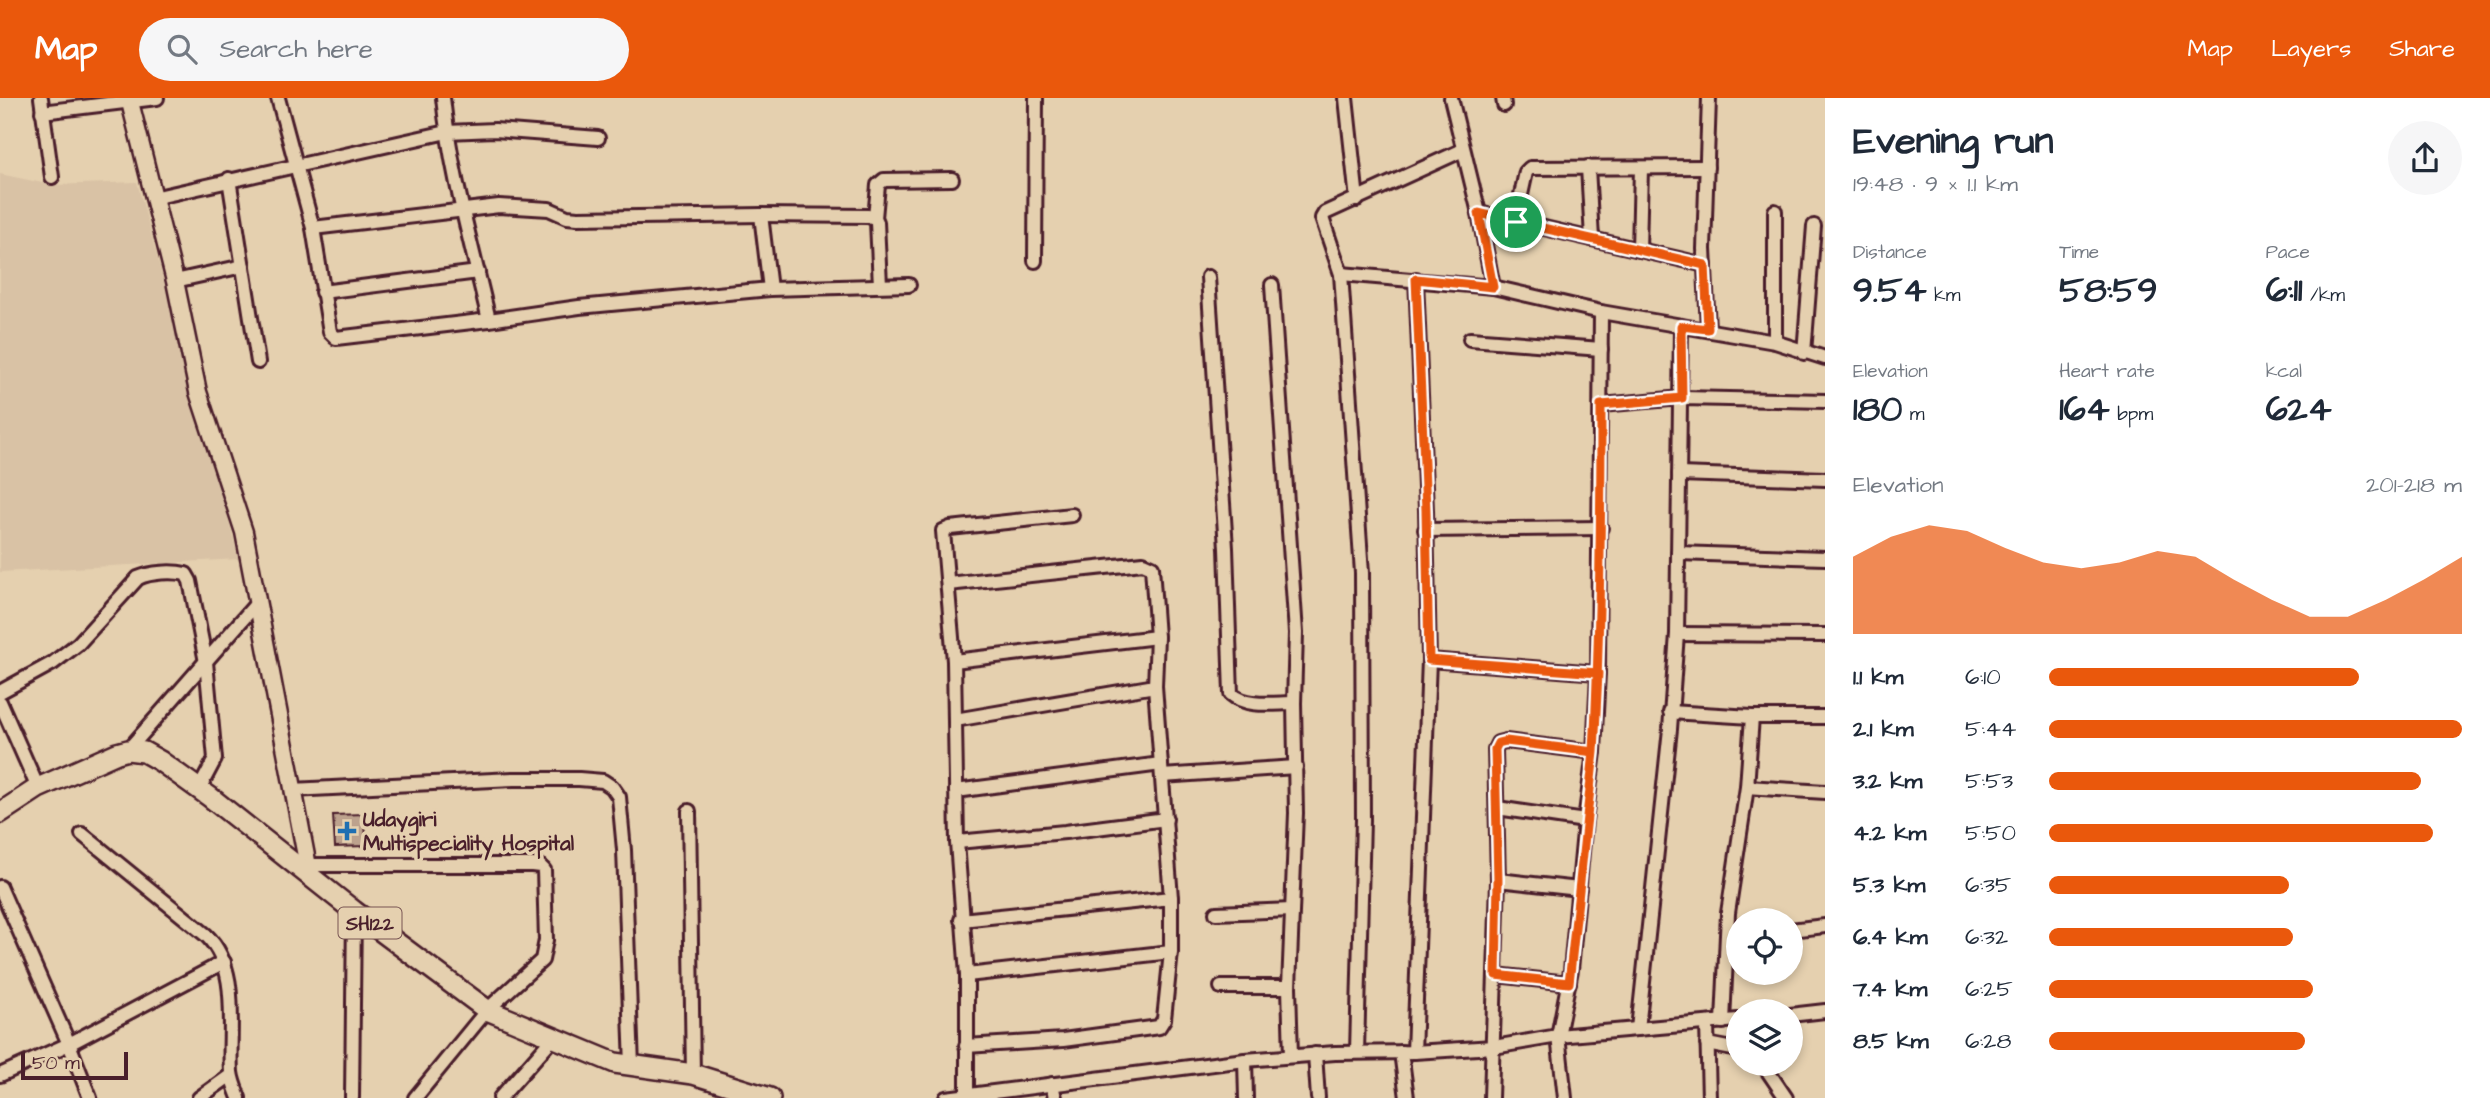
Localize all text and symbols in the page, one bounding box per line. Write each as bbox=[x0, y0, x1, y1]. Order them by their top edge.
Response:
search box bbox=[139, 18, 629, 81]
text: Map bbox=[35, 26, 97, 72]
icon: search bbox=[163, 30, 201, 68]
text: Search here bbox=[219, 31, 373, 67]
text: Map bbox=[2188, 32, 2233, 66]
text: Layers bbox=[2271, 32, 2351, 66]
text: Share bbox=[2389, 32, 2455, 66]
text: Evening run bbox=[1853, 116, 2054, 168]
button: share bbox=[2388, 121, 2462, 195]
text: 19:48 · 9 × 1.1 km bbox=[1853, 168, 2018, 200]
pin bbox=[1486, 192, 1546, 252]
icon: arrive bbox=[1497, 203, 1535, 241]
text: Distance bbox=[1853, 239, 1927, 266]
text: Time bbox=[2059, 239, 2099, 266]
text: Pace bbox=[2266, 239, 2310, 266]
text: 9.54 bbox=[1853, 266, 1926, 315]
text: 58:59 bbox=[2059, 266, 2157, 315]
text: 6:11 bbox=[2266, 266, 2302, 315]
text: km bbox=[1926, 282, 1961, 309]
text: /km bbox=[2302, 282, 2345, 309]
text: Elevation bbox=[1853, 358, 1928, 385]
text: Heart rate bbox=[2059, 358, 2155, 385]
text: kcal bbox=[2266, 358, 2302, 385]
text: 180 bbox=[1853, 385, 1902, 434]
text: 164 bbox=[2059, 385, 2110, 434]
text: 624 bbox=[2266, 385, 2331, 434]
text: m bbox=[1902, 401, 1925, 428]
text: bpm bbox=[2110, 401, 2153, 428]
text: Elevation bbox=[1853, 469, 1944, 501]
text: 201–218 m bbox=[2366, 469, 2462, 501]
text: 1.1 km bbox=[1853, 661, 1903, 693]
text: 6:10 bbox=[1965, 661, 2001, 693]
text: 2.1 km bbox=[1853, 713, 1914, 745]
text: 5:44 bbox=[1965, 713, 2016, 745]
text: 3.2 km bbox=[1853, 765, 1922, 797]
text: 5:53 bbox=[1965, 765, 2013, 797]
place label: Udaygiri Multispeciality Hospital bbox=[363, 805, 575, 861]
text: 4.2 km bbox=[1853, 817, 1926, 849]
text: 5:50 bbox=[1965, 817, 2016, 849]
marker: Udaygiri Multispeciality Hospital bbox=[337, 821, 357, 841]
text: 5.3 km bbox=[1853, 869, 1925, 901]
text: 6:35 bbox=[1965, 869, 2011, 901]
road number: SH122 bbox=[338, 908, 402, 938]
map controls bbox=[1726, 908, 1803, 1076]
button: locate bbox=[1726, 908, 1803, 985]
text: 6.4 km bbox=[1853, 921, 1928, 953]
text: 6:32 bbox=[1965, 921, 2008, 953]
text: 7.4 km bbox=[1853, 973, 1927, 1005]
text: 6:25 bbox=[1965, 973, 2013, 1005]
button: layers bbox=[1726, 999, 1803, 1076]
text: 8.5 km bbox=[1853, 1025, 1929, 1057]
text: 6:28 bbox=[1965, 1025, 2011, 1057]
scale bar bbox=[21, 1049, 128, 1081]
text: 50 m bbox=[32, 1050, 80, 1077]

